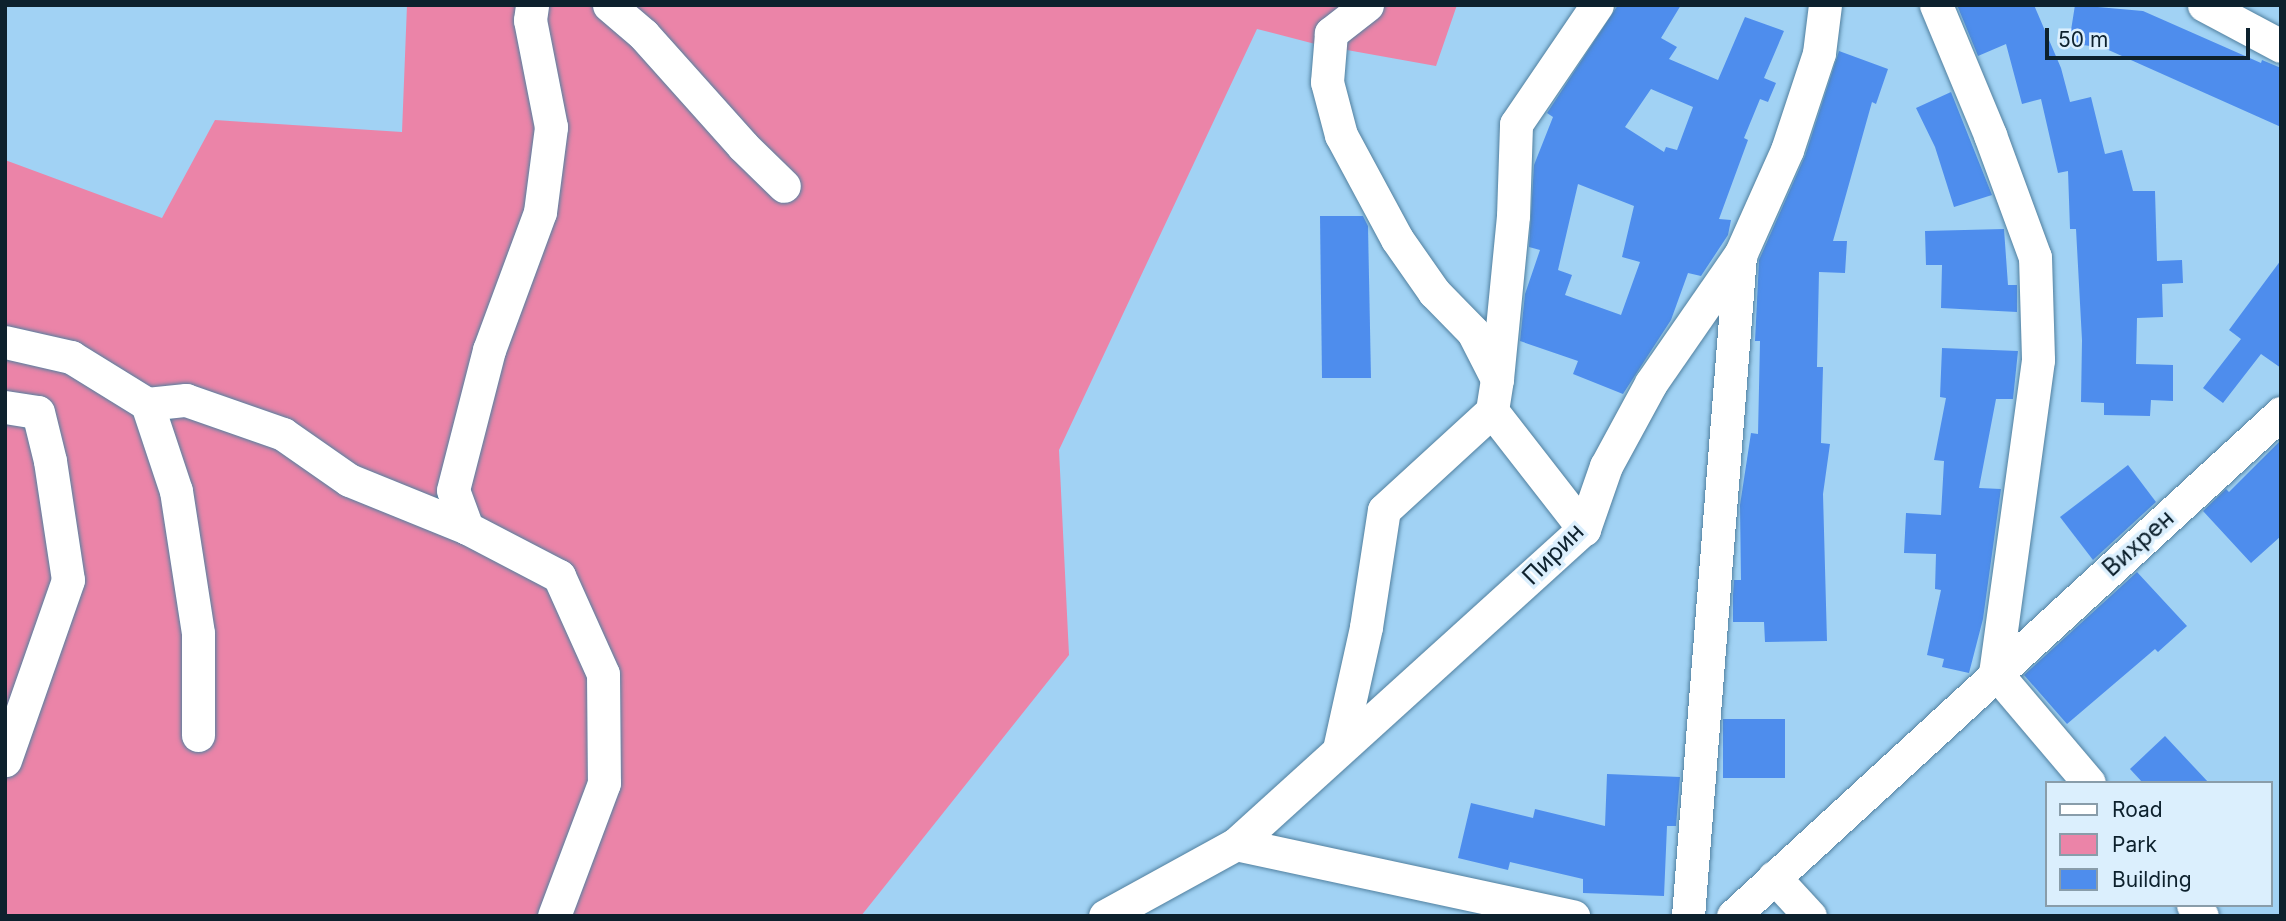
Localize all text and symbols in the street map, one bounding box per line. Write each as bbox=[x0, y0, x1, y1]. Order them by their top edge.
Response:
scale bar bbox=[2048, 14, 2253, 58]
text: 50 m bbox=[2058, 27, 2108, 52]
street label: Вихрен bbox=[2096, 504, 2180, 582]
street label: Пирин bbox=[1516, 517, 1590, 591]
legend bbox=[2044, 781, 2272, 907]
text: Road bbox=[2112, 797, 2163, 822]
text: Park bbox=[2112, 832, 2157, 857]
text: Building bbox=[2112, 867, 2192, 892]

